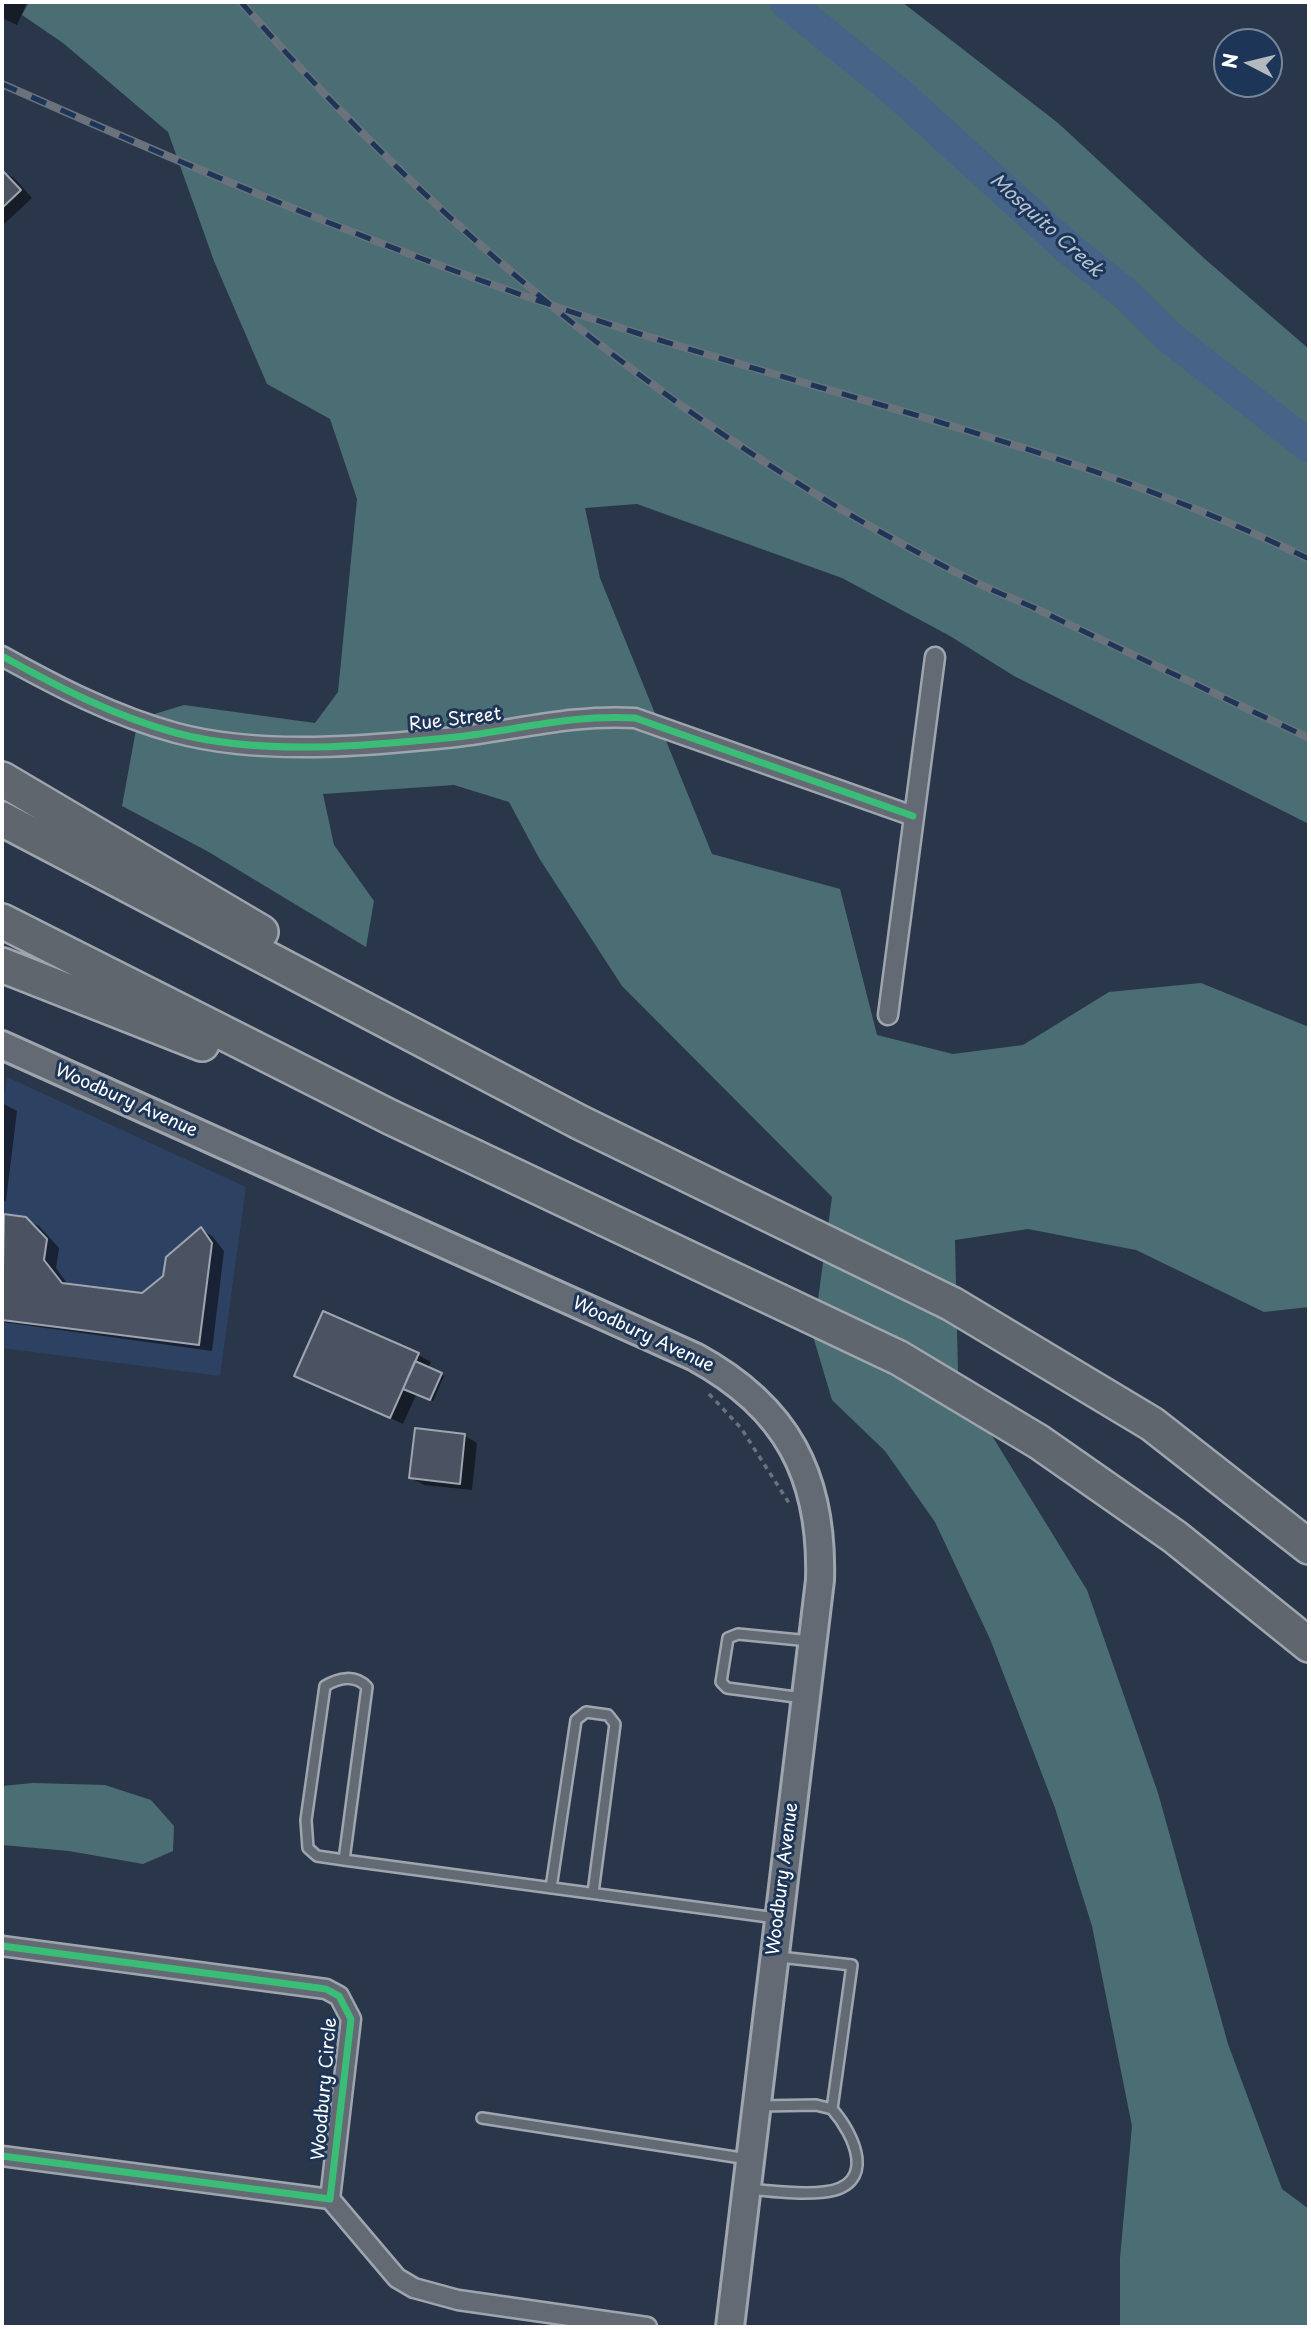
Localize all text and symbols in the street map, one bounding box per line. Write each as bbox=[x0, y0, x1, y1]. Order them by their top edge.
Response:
north arrow bbox=[1213, 28, 1283, 98]
text: N bbox=[1214, 52, 1244, 70]
water label: Mosquito Creek bbox=[985, 169, 1107, 283]
street label: Rue Street bbox=[408, 704, 502, 736]
street label: Woodbury Avenue bbox=[51, 1060, 201, 1142]
street label: Woodbury Avenue bbox=[569, 1293, 717, 1377]
street label: Woodbury Avenue bbox=[763, 1801, 803, 1957]
street label: Woodbury Circle bbox=[308, 2016, 342, 2162]

